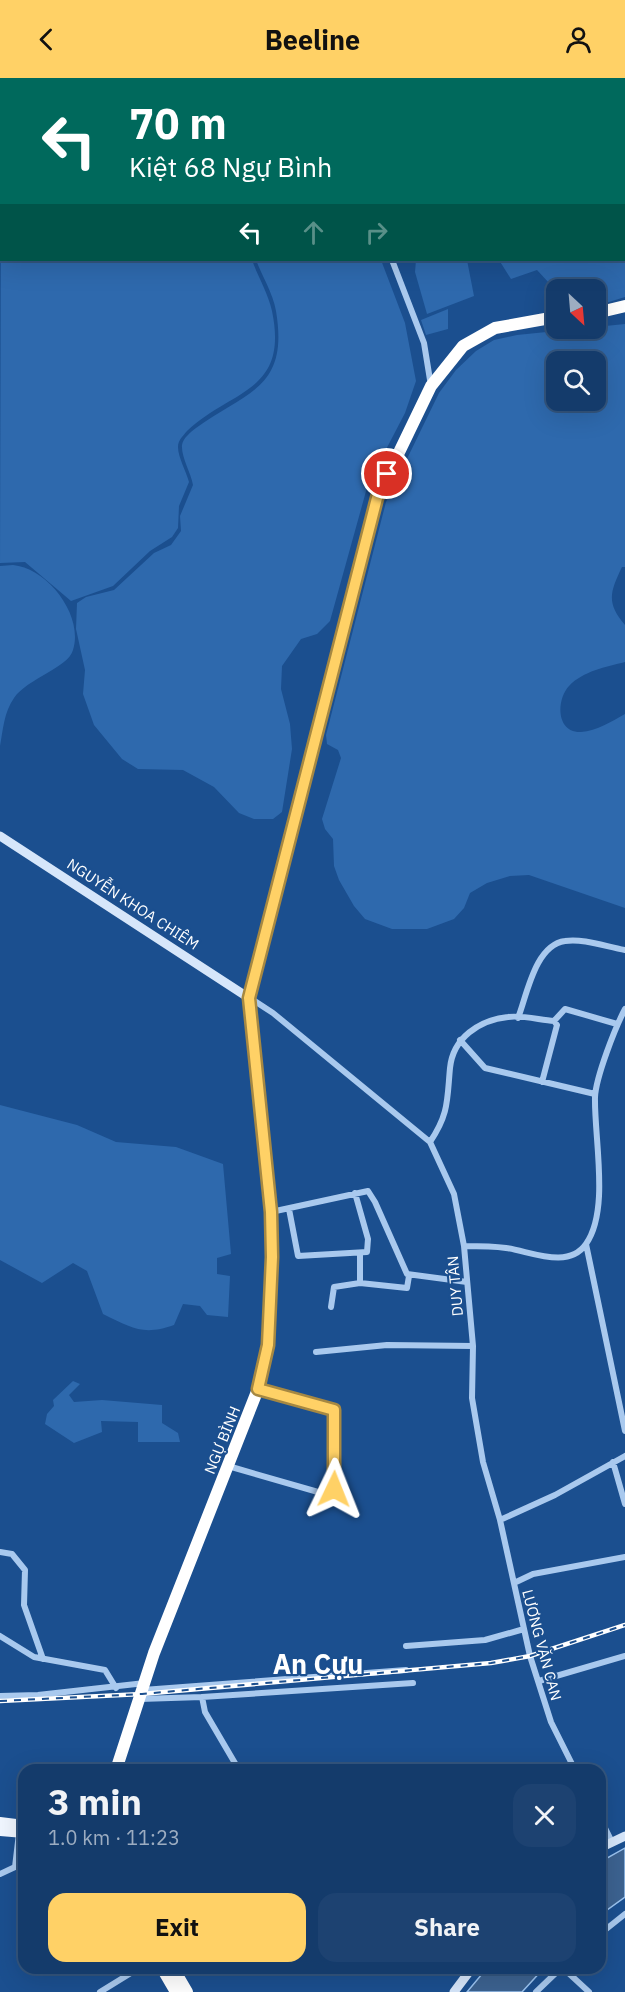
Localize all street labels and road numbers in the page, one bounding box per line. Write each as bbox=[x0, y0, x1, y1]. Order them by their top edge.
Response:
street label: NGUYỄN KHOA CHIÊM bbox=[63, 853, 203, 954]
street label: DUY TÂN bbox=[443, 1255, 467, 1317]
street label: NGỰ BÌNH bbox=[200, 1403, 244, 1477]
street label: LƯƠNG VĂN CAN bbox=[518, 1587, 566, 1703]

